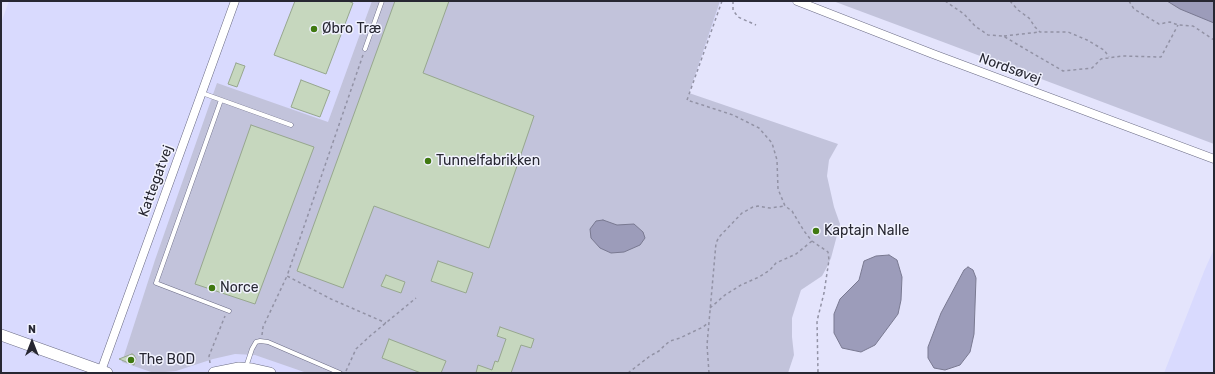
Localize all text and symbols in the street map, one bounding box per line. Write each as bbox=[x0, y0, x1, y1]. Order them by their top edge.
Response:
place label: Øbro Træ bbox=[322, 21, 381, 37]
marker: Øbro Træ bbox=[309, 24, 319, 34]
street label: Nordsøvej bbox=[977, 50, 1043, 88]
street label: Kattegatvej bbox=[135, 143, 177, 219]
place label: Tunnelfabrikken bbox=[436, 153, 540, 169]
marker: Tunnelfabrikken bbox=[423, 156, 433, 166]
place label: Kaptajn Nalle bbox=[824, 223, 909, 239]
marker: Kaptajn Nalle bbox=[811, 226, 821, 236]
place label: Norce bbox=[220, 280, 259, 296]
marker: Norce bbox=[207, 283, 217, 293]
north arrow bbox=[12, 322, 52, 362]
text: N bbox=[28, 323, 36, 336]
place label: The BOD bbox=[139, 352, 195, 368]
marker: The BOD bbox=[126, 355, 136, 365]

